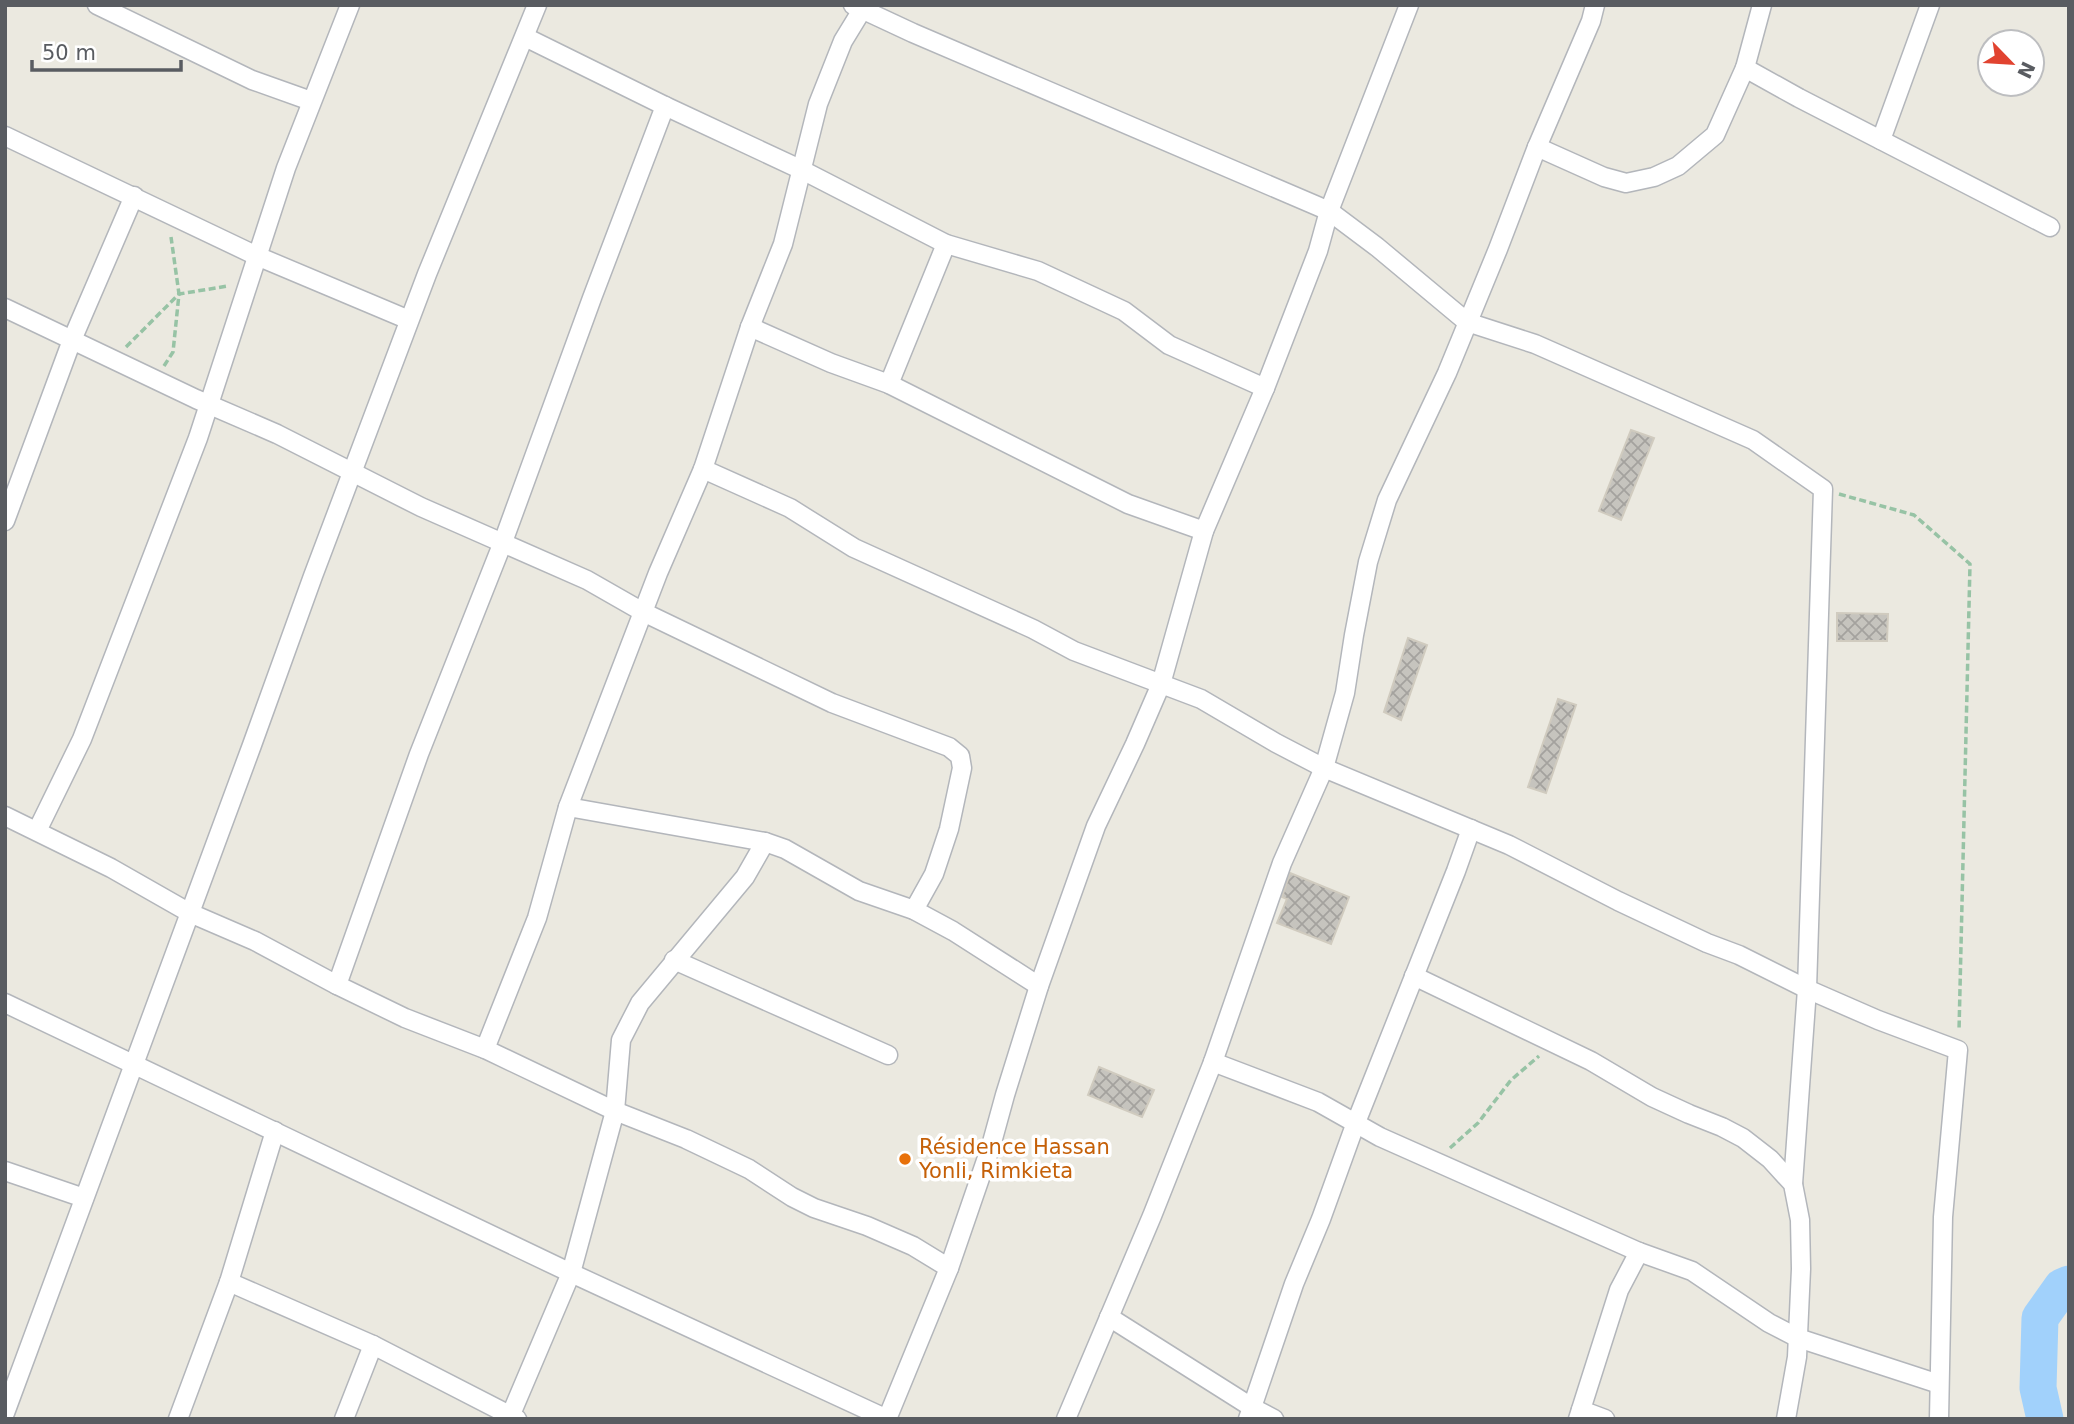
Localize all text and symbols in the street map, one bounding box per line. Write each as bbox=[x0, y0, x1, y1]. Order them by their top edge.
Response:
scale bar bbox=[32, 28, 180, 72]
north arrow bbox=[1976, 28, 2046, 98]
text: 50 m bbox=[42, 41, 96, 65]
text: N bbox=[2013, 58, 2040, 82]
place label: Résidence Hassan Yonli, Rimkieta bbox=[918, 1135, 1110, 1183]
marker: Résidence Hassan Yonli, Rimkieta bbox=[897, 1151, 913, 1167]

